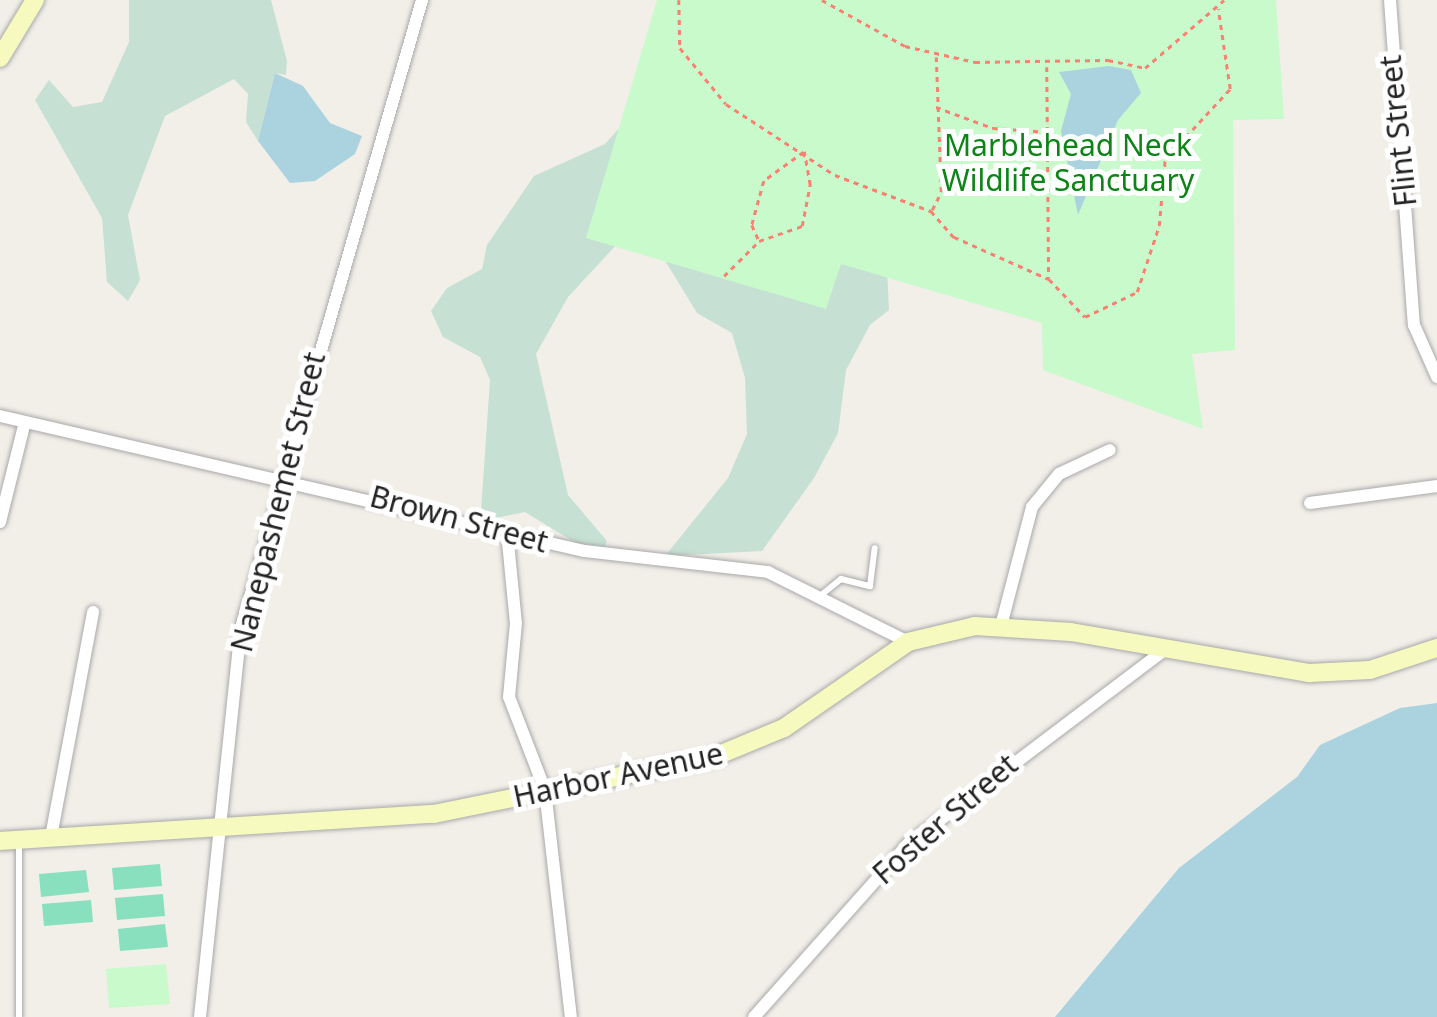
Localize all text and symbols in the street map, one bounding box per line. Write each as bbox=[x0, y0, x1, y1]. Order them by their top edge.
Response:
street label: Flint Street bbox=[1372, 54, 1424, 208]
park label: Marblehead Neck Wildlife Sanctuary bbox=[942, 127, 1194, 198]
street label: Nanepashemet Street bbox=[223, 348, 333, 656]
street label: Brown Street bbox=[366, 478, 552, 560]
street label: Harbor Avenue bbox=[510, 735, 726, 815]
street label: Foster Street bbox=[865, 746, 1025, 892]

